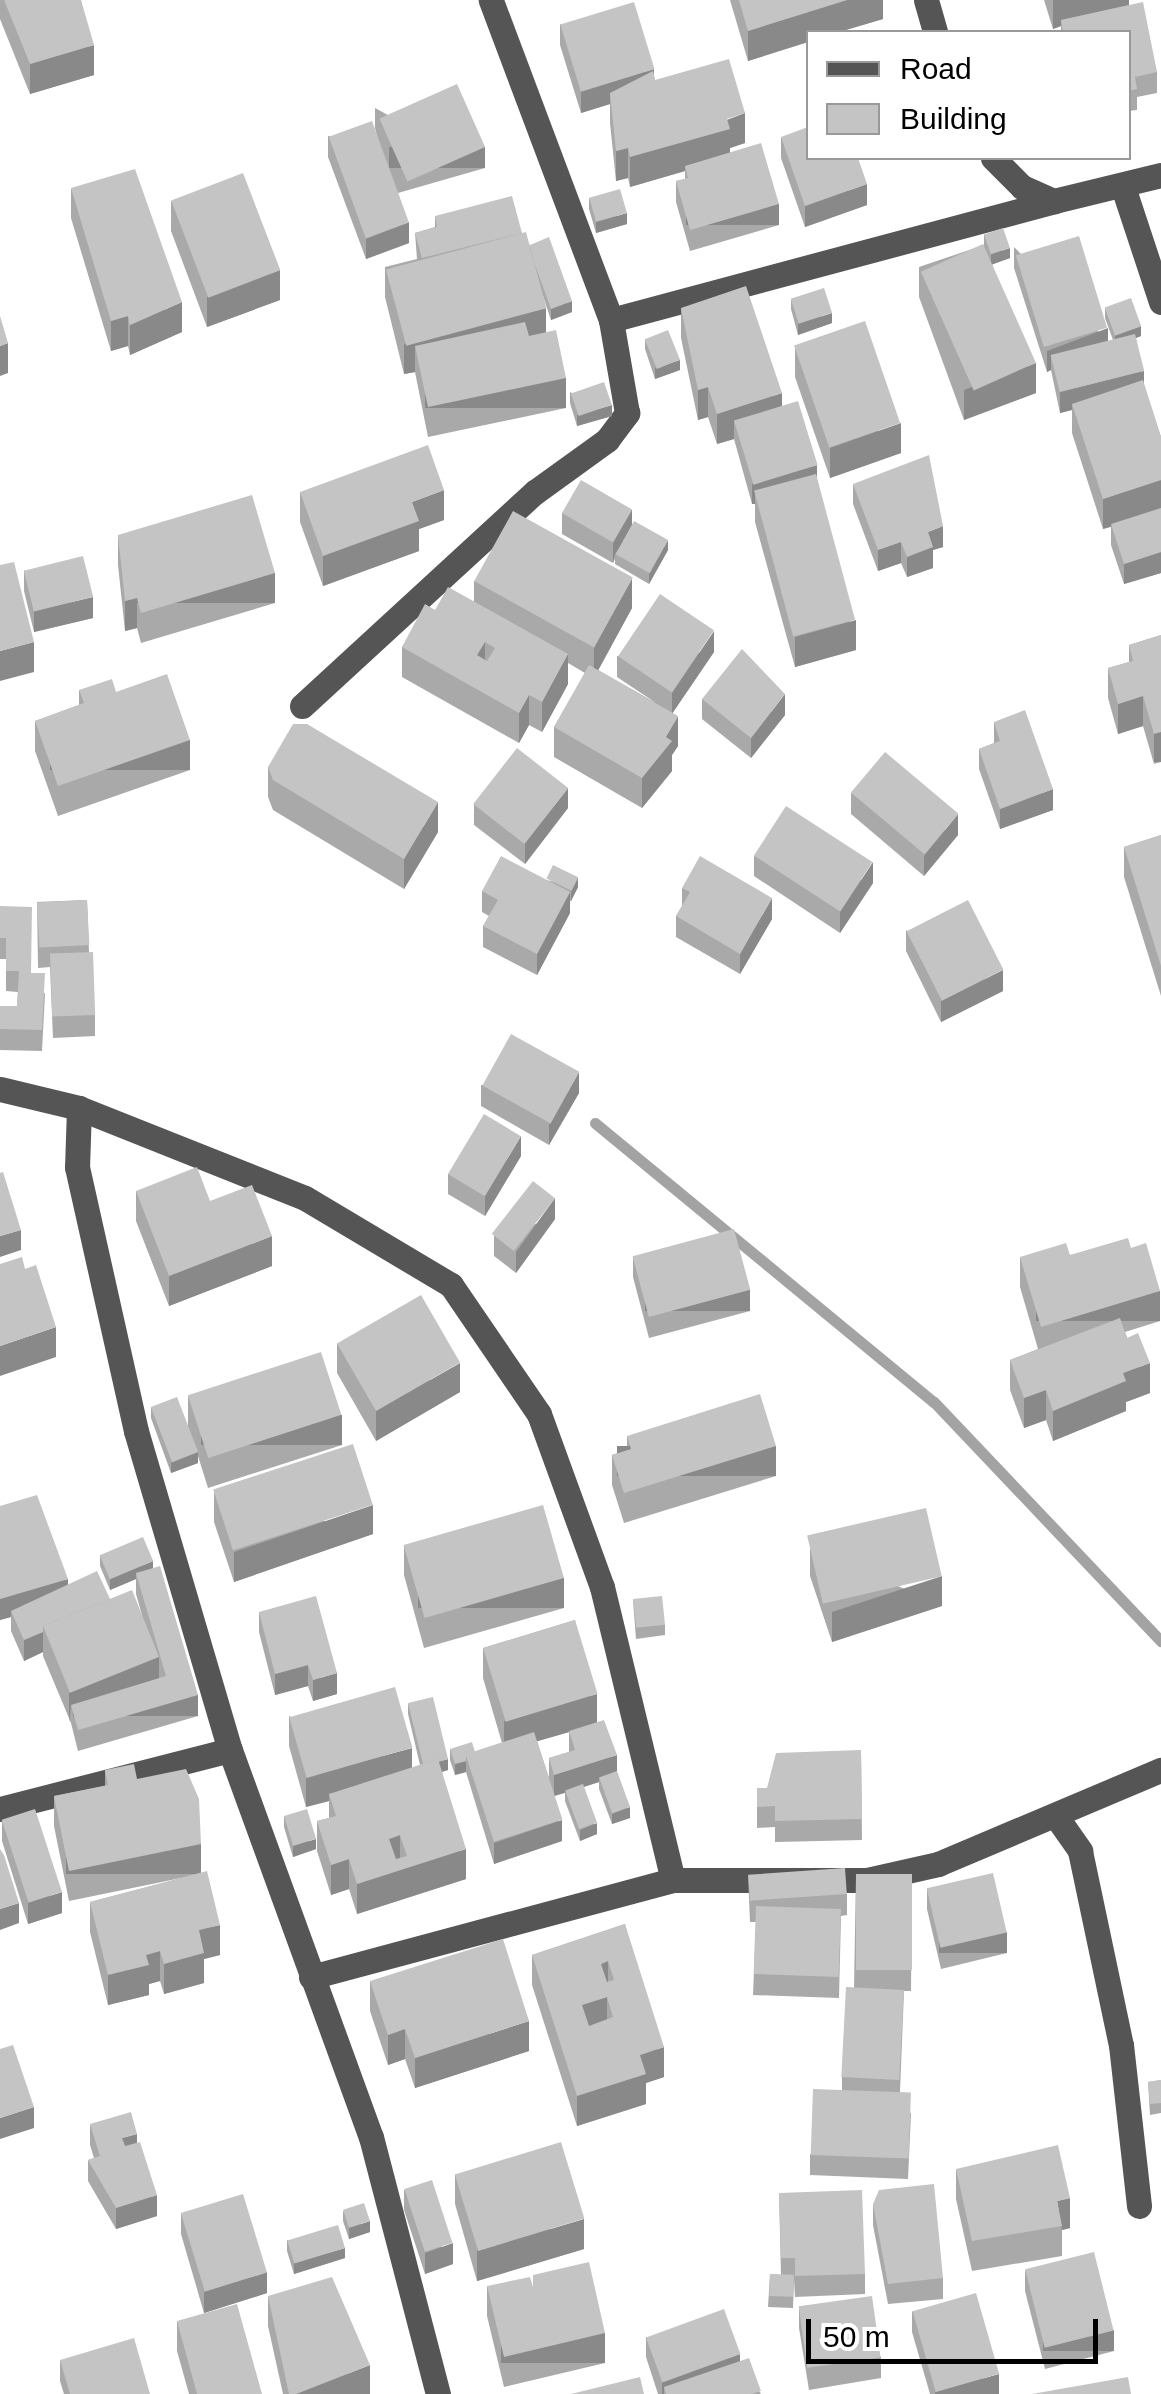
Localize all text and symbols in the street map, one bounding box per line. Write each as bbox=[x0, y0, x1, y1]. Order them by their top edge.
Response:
legend bbox=[806, 30, 1131, 160]
text: Road bbox=[900, 52, 972, 85]
text: Building bbox=[900, 102, 1007, 135]
scale bar bbox=[811, 2299, 1104, 2361]
text: 50 m bbox=[823, 2320, 890, 2353]

